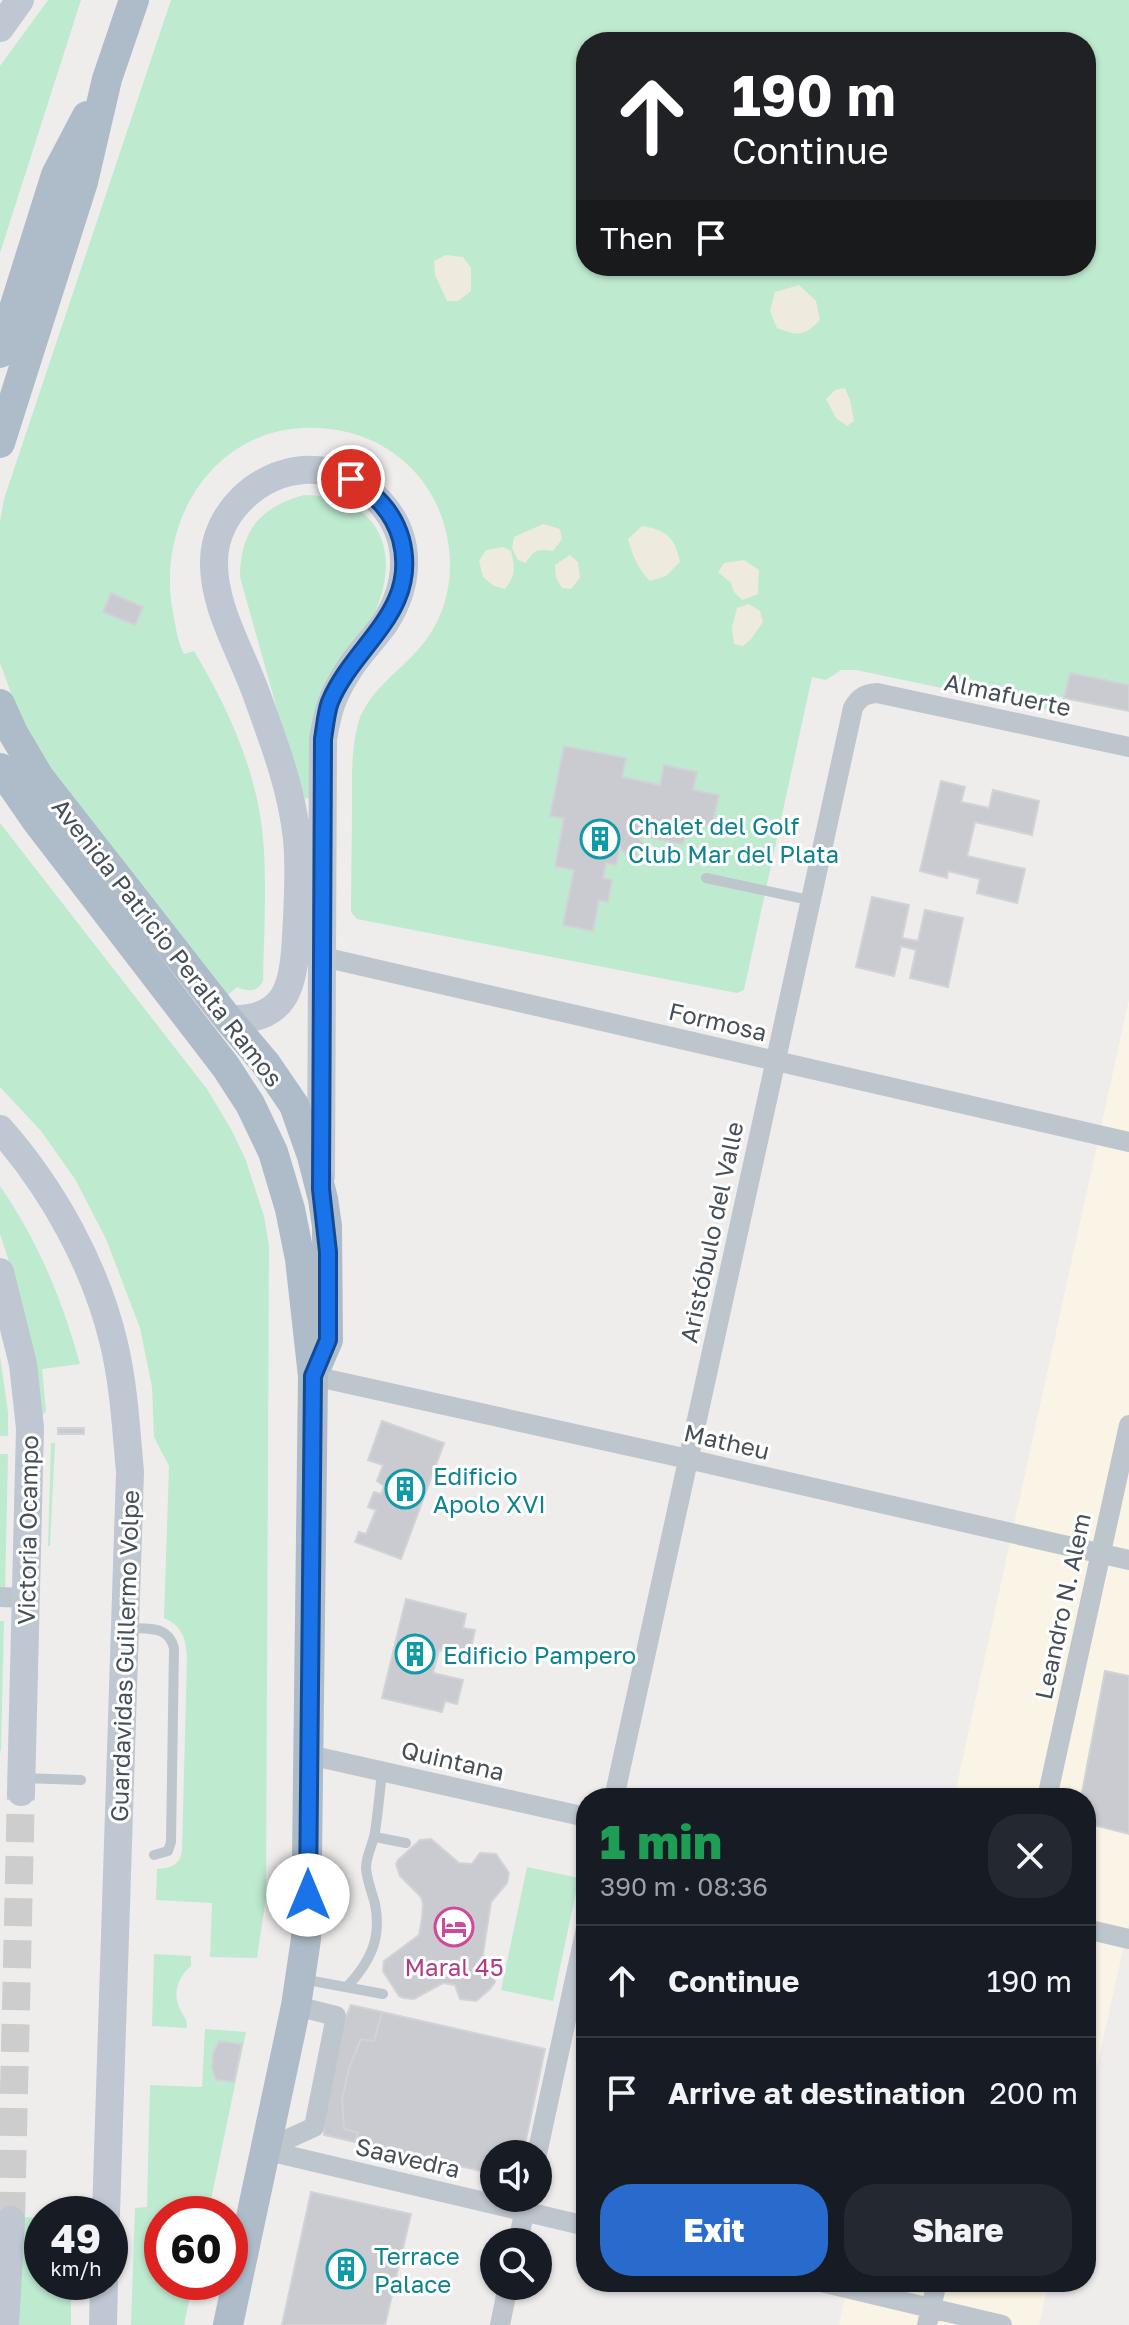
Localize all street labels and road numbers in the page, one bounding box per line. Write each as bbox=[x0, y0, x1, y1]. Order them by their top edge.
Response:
street label: Almafuerte bbox=[942, 666, 1074, 722]
street label: Avenida Patricio Peralta Ramos bbox=[47, 792, 289, 1092]
street label: Formosa bbox=[666, 996, 770, 1046]
street label: Aristóbulo del Valle bbox=[673, 1119, 749, 1345]
street label: Matheu bbox=[681, 1417, 773, 1465]
street label: Victoria Ocampo bbox=[11, 1435, 43, 1625]
street label: Guardavidas Guillermo Volpe bbox=[104, 1490, 144, 1822]
street label: Leandro N. Alem bbox=[1028, 1510, 1096, 1702]
street label: Quintana bbox=[399, 1734, 507, 1786]
street label: Saavedra bbox=[353, 2131, 463, 2183]

